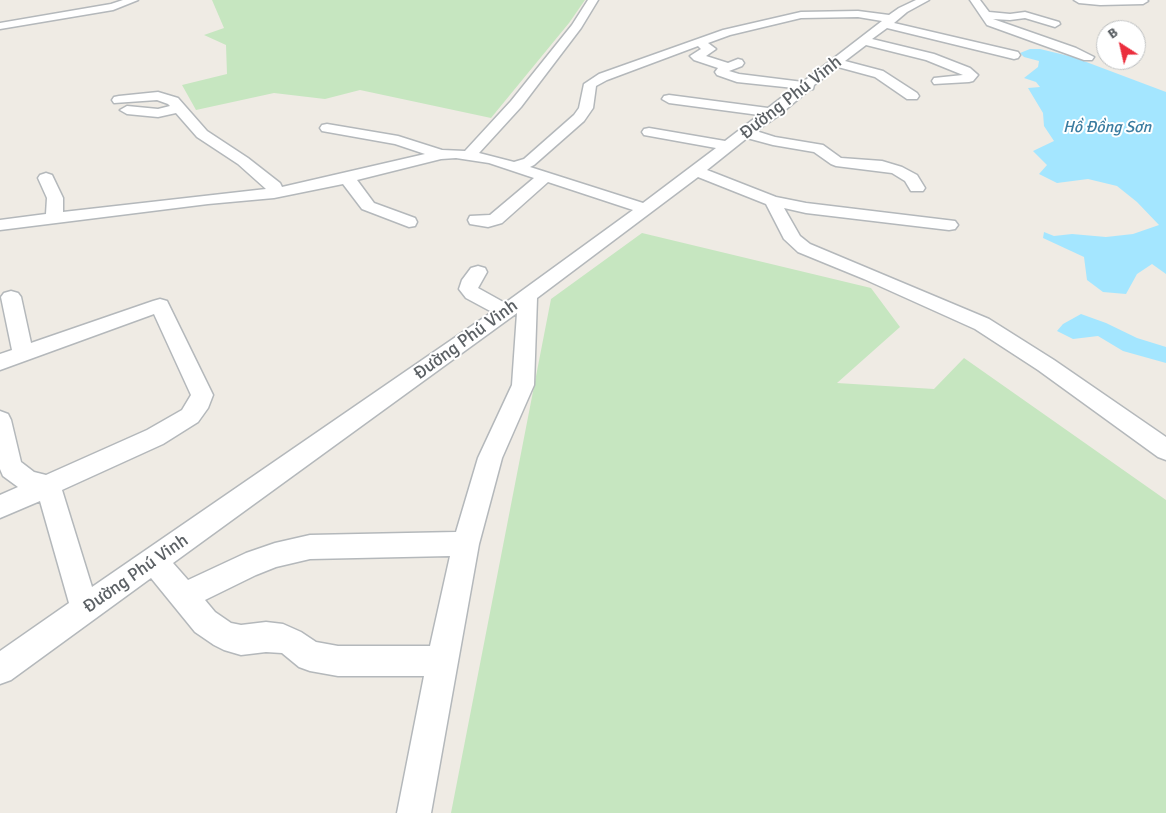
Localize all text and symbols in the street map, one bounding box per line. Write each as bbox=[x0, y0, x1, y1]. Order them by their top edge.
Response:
north arrow bbox=[1096, 20, 1146, 70]
text: B bbox=[1104, 24, 1121, 43]
street label: Đường Phú Vinh bbox=[736, 52, 846, 144]
water label: Hồ Đồng Sơn bbox=[1063, 118, 1151, 138]
street label: Đường Phú Vinh bbox=[410, 295, 522, 385]
street label: Đường Phú Vinh bbox=[79, 530, 193, 618]

